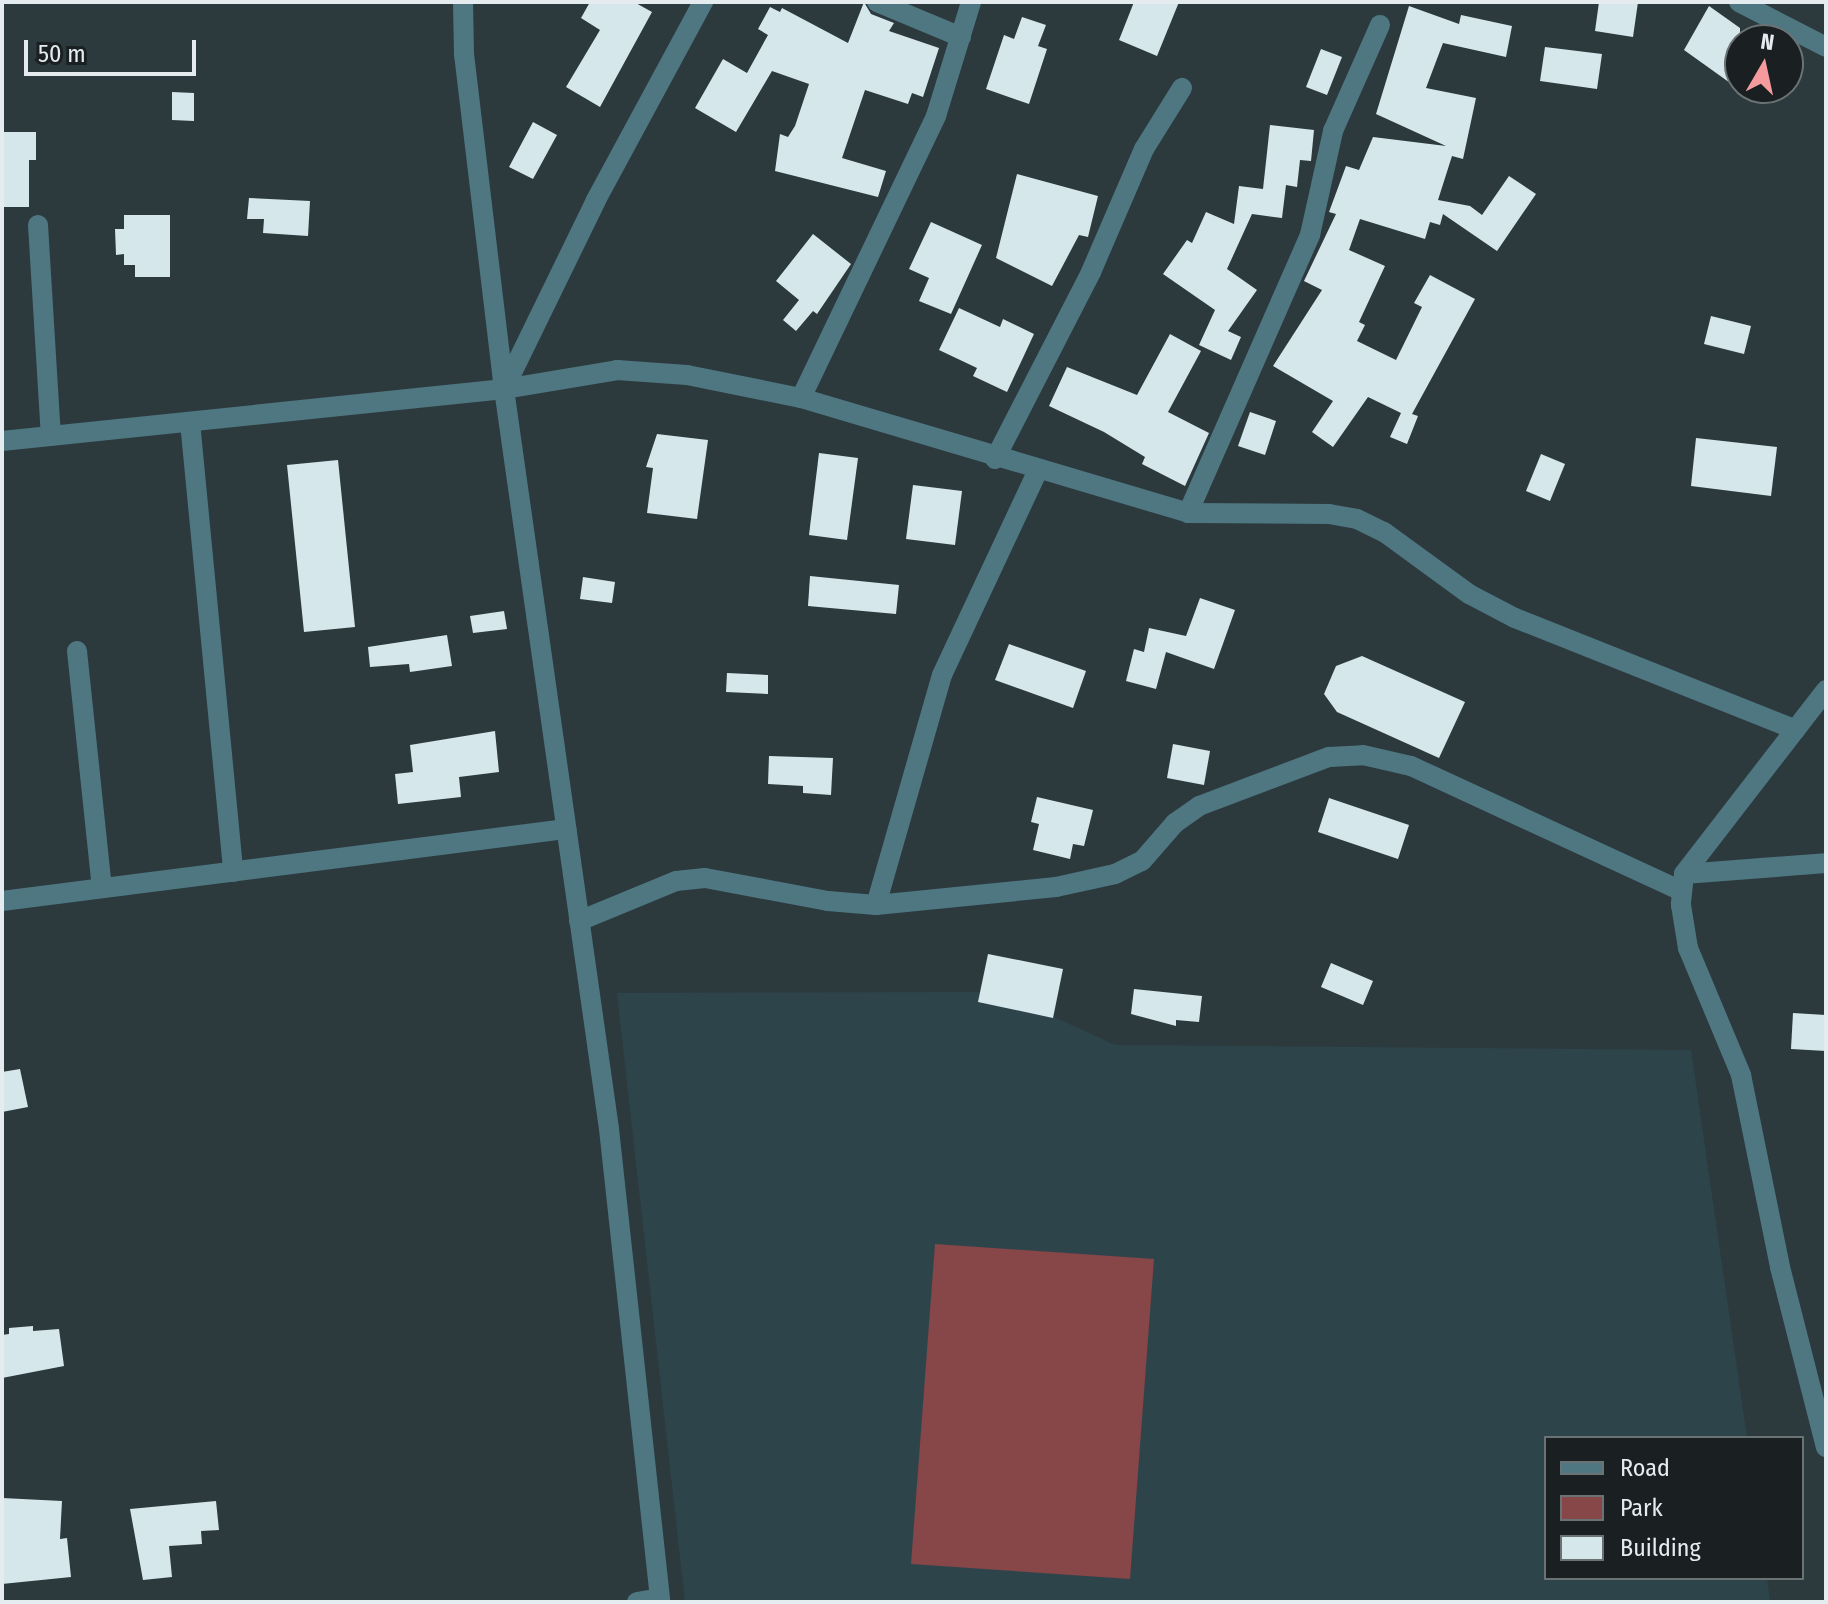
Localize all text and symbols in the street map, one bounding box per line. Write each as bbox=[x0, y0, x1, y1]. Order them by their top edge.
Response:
scale bar bbox=[28, 24, 200, 74]
north arrow bbox=[1724, 24, 1804, 104]
text: N bbox=[1759, 27, 1776, 56]
text: 50 m bbox=[38, 40, 86, 68]
legend bbox=[1544, 1436, 1804, 1580]
text: Road bbox=[1620, 1454, 1670, 1482]
text: Park bbox=[1620, 1494, 1663, 1522]
text: Building bbox=[1620, 1534, 1701, 1562]

